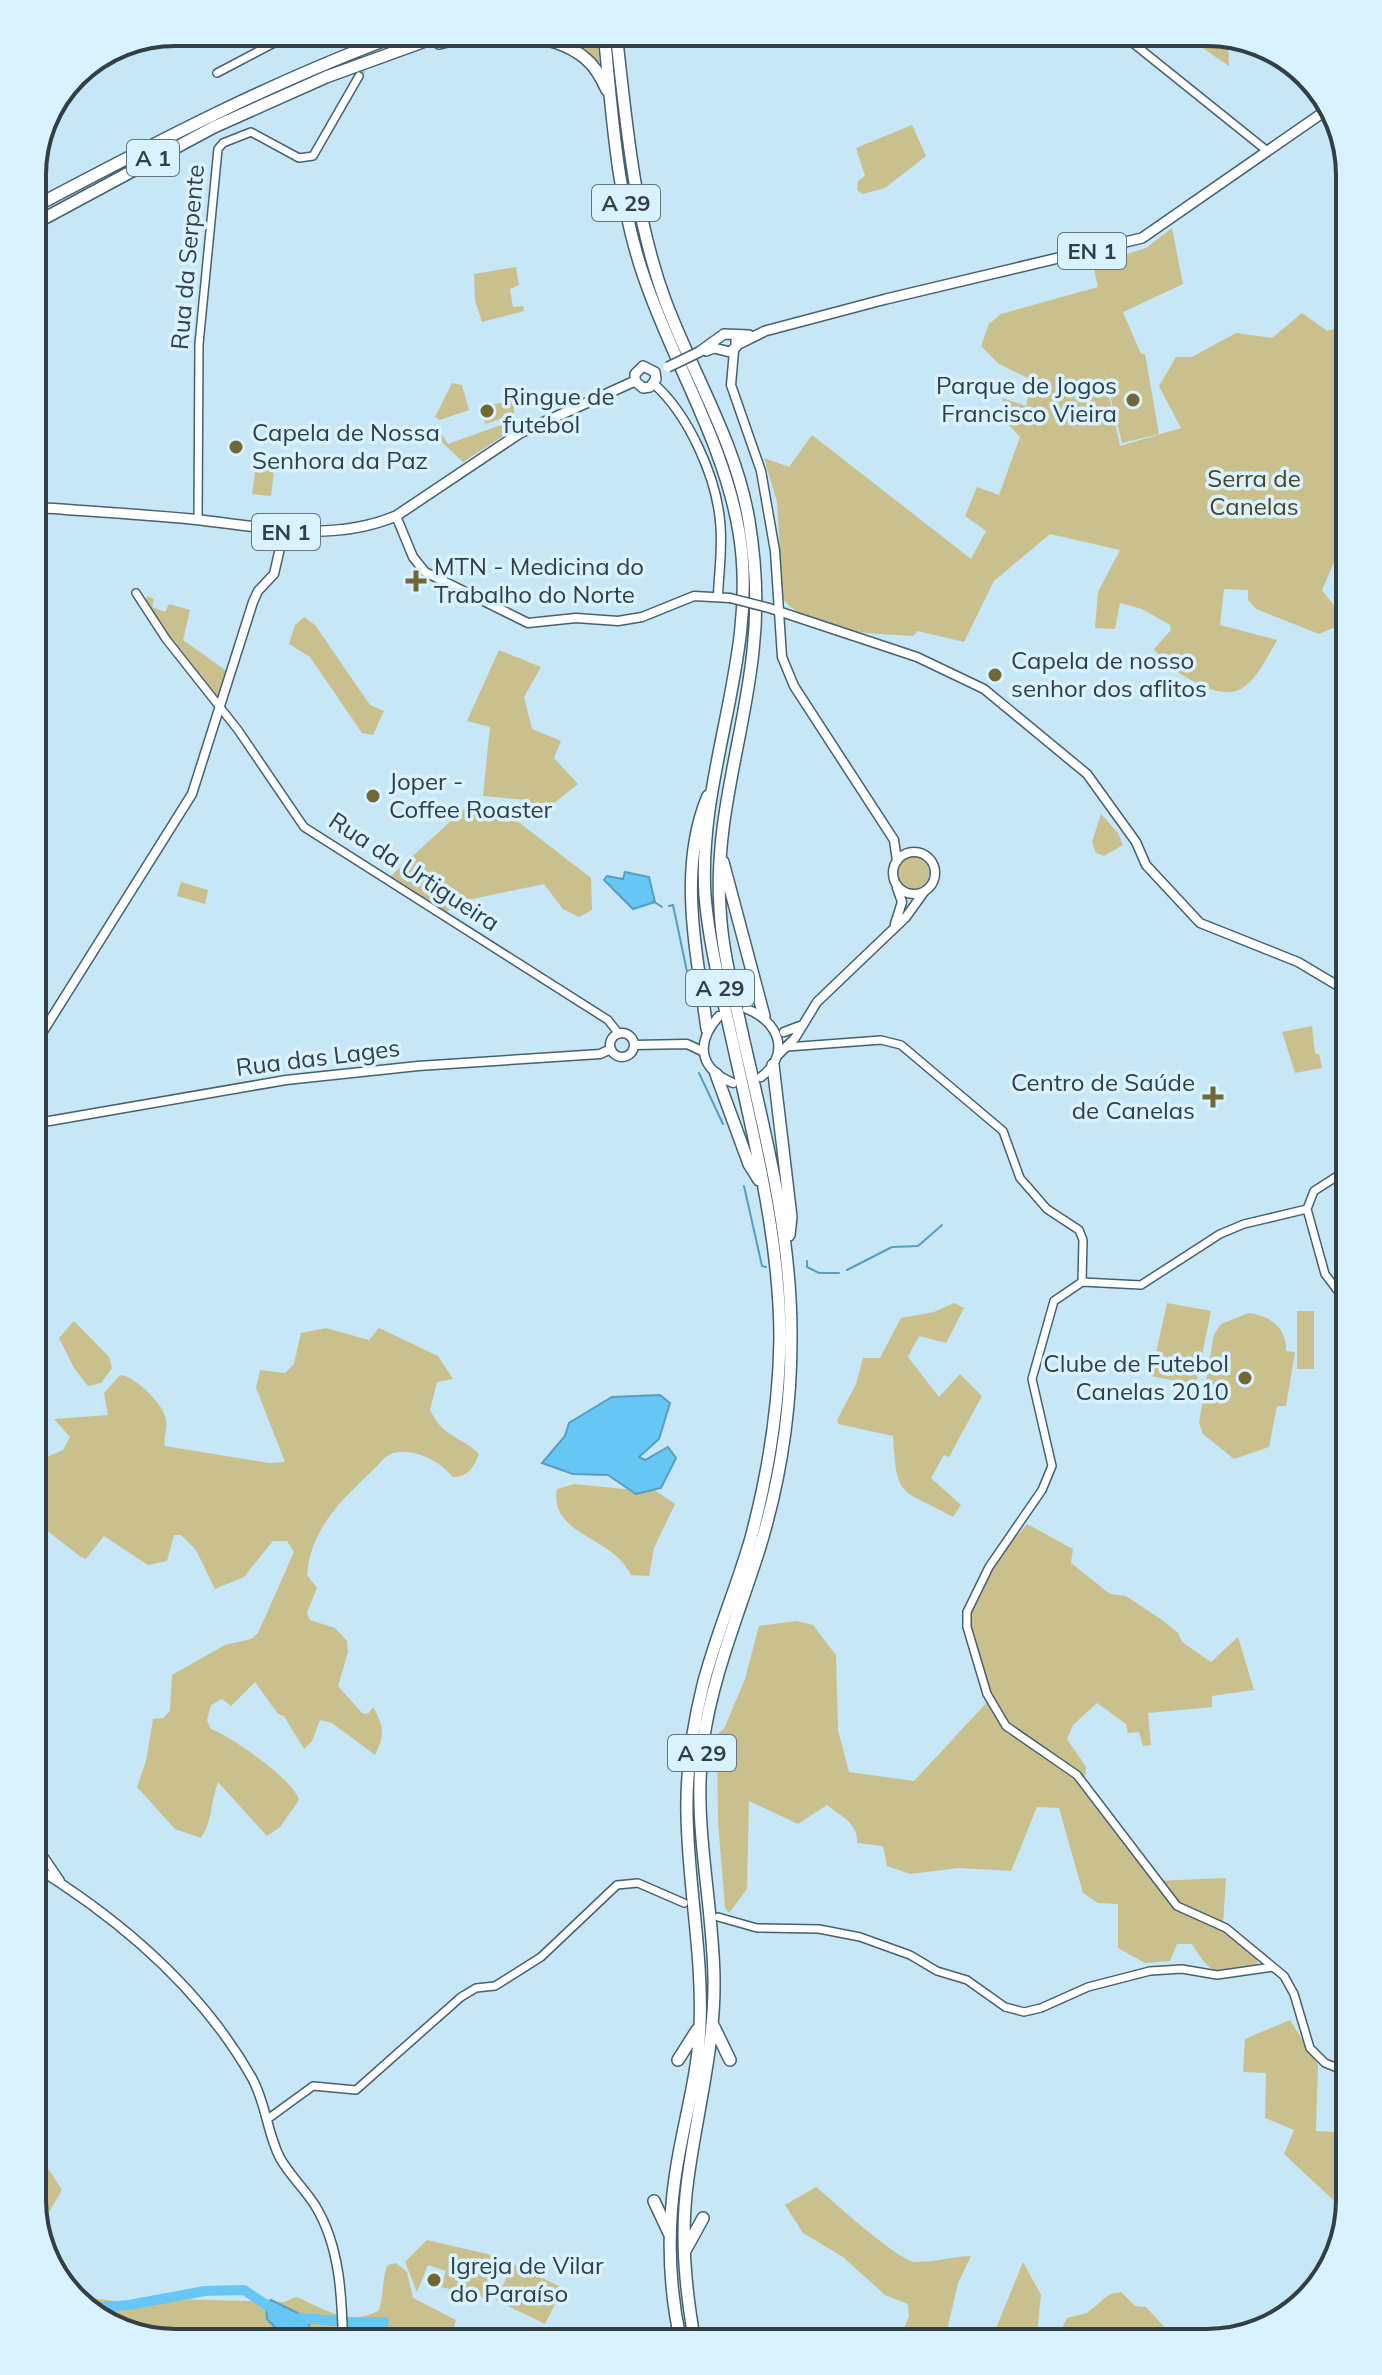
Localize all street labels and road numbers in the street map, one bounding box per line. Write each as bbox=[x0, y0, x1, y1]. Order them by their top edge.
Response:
road number: A 1 bbox=[127, 140, 179, 176]
street label: Rua da Serpente bbox=[164, 163, 210, 351]
road number: A 29 bbox=[592, 185, 660, 221]
road number: EN 1 bbox=[1058, 233, 1126, 269]
road number: EN 1 bbox=[252, 514, 320, 550]
street label: Rua da Urtigueira bbox=[324, 805, 505, 937]
road number: A 29 bbox=[686, 970, 754, 1006]
street label: Rua das Lages bbox=[234, 1032, 402, 1082]
road number: A 29 bbox=[668, 1735, 736, 1771]

